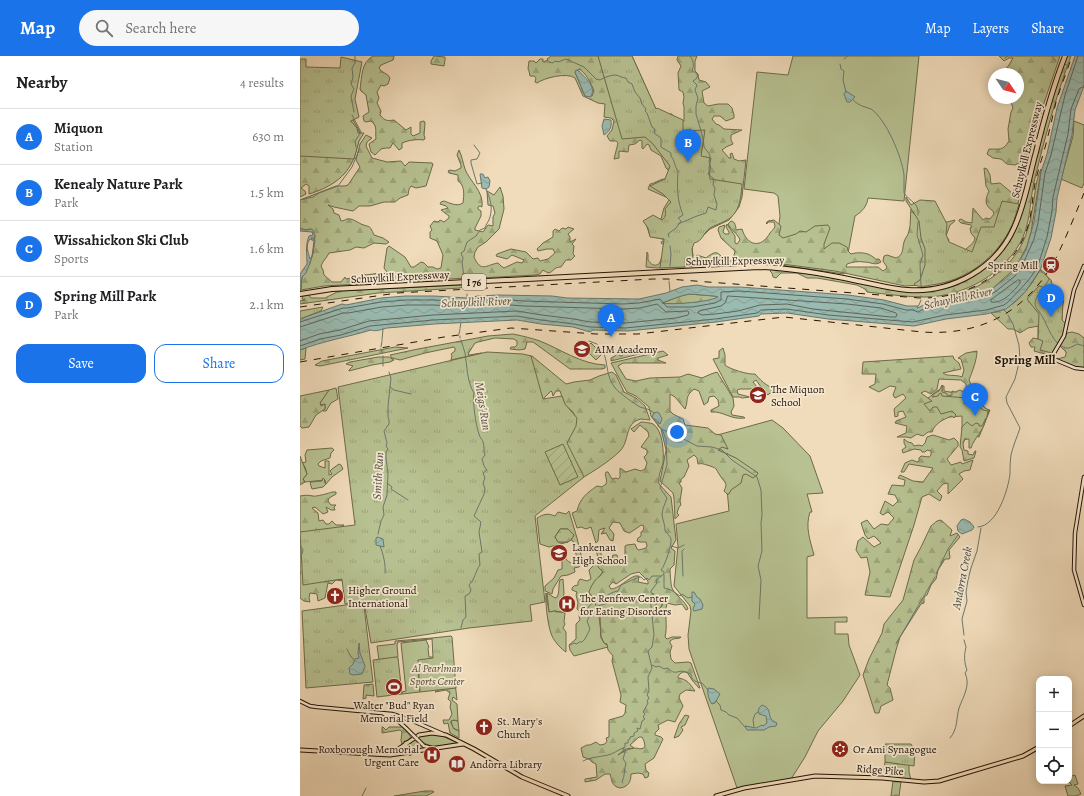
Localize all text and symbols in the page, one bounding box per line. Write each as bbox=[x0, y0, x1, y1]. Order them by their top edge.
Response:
search box bbox=[79, 10, 359, 46]
text: Map bbox=[20, 15, 55, 41]
icon: search bbox=[93, 17, 115, 39]
text: Search here bbox=[125, 18, 197, 38]
text: Map bbox=[925, 19, 951, 38]
text: Layers bbox=[973, 19, 1009, 38]
text: Share bbox=[1031, 19, 1064, 38]
north arrow bbox=[988, 68, 1024, 104]
text: Nearby bbox=[16, 71, 67, 94]
text: 4 results bbox=[240, 74, 284, 91]
street label: Schuylkill Expressway bbox=[1008, 100, 1046, 200]
text: Miquon bbox=[54, 118, 103, 138]
text: A bbox=[25, 128, 33, 145]
text: 630 m bbox=[252, 128, 284, 145]
pin: B bbox=[675, 129, 701, 162]
text: Station bbox=[54, 138, 93, 155]
text: Kenealy Nature Park bbox=[54, 174, 182, 194]
text: B bbox=[25, 184, 33, 201]
text: 1.5 km bbox=[250, 184, 284, 201]
text: Park bbox=[54, 194, 78, 211]
text: Wissahickon Ski Club bbox=[54, 230, 189, 250]
text: C bbox=[25, 240, 33, 257]
text: 1.6 km bbox=[250, 240, 284, 257]
text: Sports bbox=[54, 250, 89, 267]
street label: Schuylkill Expressway bbox=[686, 253, 785, 269]
station icon: Spring Mill bbox=[1041, 255, 1061, 275]
place label: Spring Mill bbox=[988, 258, 1038, 273]
street label: Schuylkill Expressway bbox=[350, 267, 450, 287]
road number: I 76 bbox=[462, 274, 486, 290]
water label: Schuylkill River bbox=[922, 283, 995, 313]
pin: D bbox=[1038, 284, 1064, 317]
text: Spring Mill Park bbox=[54, 286, 156, 306]
water label: Schuylkill River bbox=[441, 293, 512, 311]
text: D bbox=[24, 296, 34, 313]
text: 2.1 km bbox=[250, 296, 284, 313]
pin: A bbox=[598, 304, 624, 337]
text: Park bbox=[54, 306, 78, 323]
school or university icon: AIM Academy bbox=[572, 339, 592, 359]
place label: AIM Academy bbox=[594, 342, 658, 357]
button: Save bbox=[16, 344, 146, 383]
button: Share bbox=[154, 344, 284, 383]
district label: Spring Mill bbox=[995, 351, 1056, 368]
water label: Meigs' Run bbox=[471, 381, 495, 431]
place label: The Miquon School bbox=[771, 382, 824, 410]
pin: C bbox=[962, 383, 988, 416]
school or university icon: The Miquon School bbox=[748, 385, 768, 405]
your location bbox=[667, 422, 687, 442]
water label: Smith Run bbox=[369, 452, 387, 500]
place label: Lankenau High School bbox=[572, 540, 627, 568]
school or university icon: Lankenau High School bbox=[549, 543, 569, 563]
water label: Andorra Creek bbox=[948, 545, 976, 612]
place label: Higher Ground International bbox=[348, 583, 417, 611]
church icon: Higher Ground International bbox=[325, 586, 345, 606]
place label: The Renfrew Center for Eating Disorders bbox=[580, 591, 671, 619]
hospital icon: The Renfrew Center for Eating Disorders bbox=[557, 594, 577, 614]
park label: Al Pearlman Sports Center bbox=[410, 661, 465, 689]
map controls bbox=[1036, 676, 1072, 784]
button: + bbox=[1036, 676, 1072, 712]
sports icon: Walter "Bud" Ryan Memorial Field bbox=[384, 677, 404, 697]
place label: Walter "Bud" Ryan Memorial Field bbox=[352, 698, 435, 726]
button: − bbox=[1036, 712, 1072, 748]
place label: St. Mary's Church bbox=[497, 714, 542, 742]
church icon: St. Mary's Church bbox=[474, 717, 494, 737]
synagogue icon: Or Ami Synagogue bbox=[830, 739, 850, 759]
place label: Roxborough Memorial Urgent Care bbox=[318, 742, 419, 770]
place label: Or Ami Synagogue bbox=[853, 742, 937, 757]
hospital icon: Roxborough Memorial Urgent Care bbox=[422, 745, 442, 765]
button: locate bbox=[1036, 748, 1072, 784]
library icon: Andorra Library bbox=[447, 754, 467, 774]
place label: Andorra Library bbox=[469, 757, 542, 772]
street label: Ridge Pike bbox=[856, 761, 904, 779]

